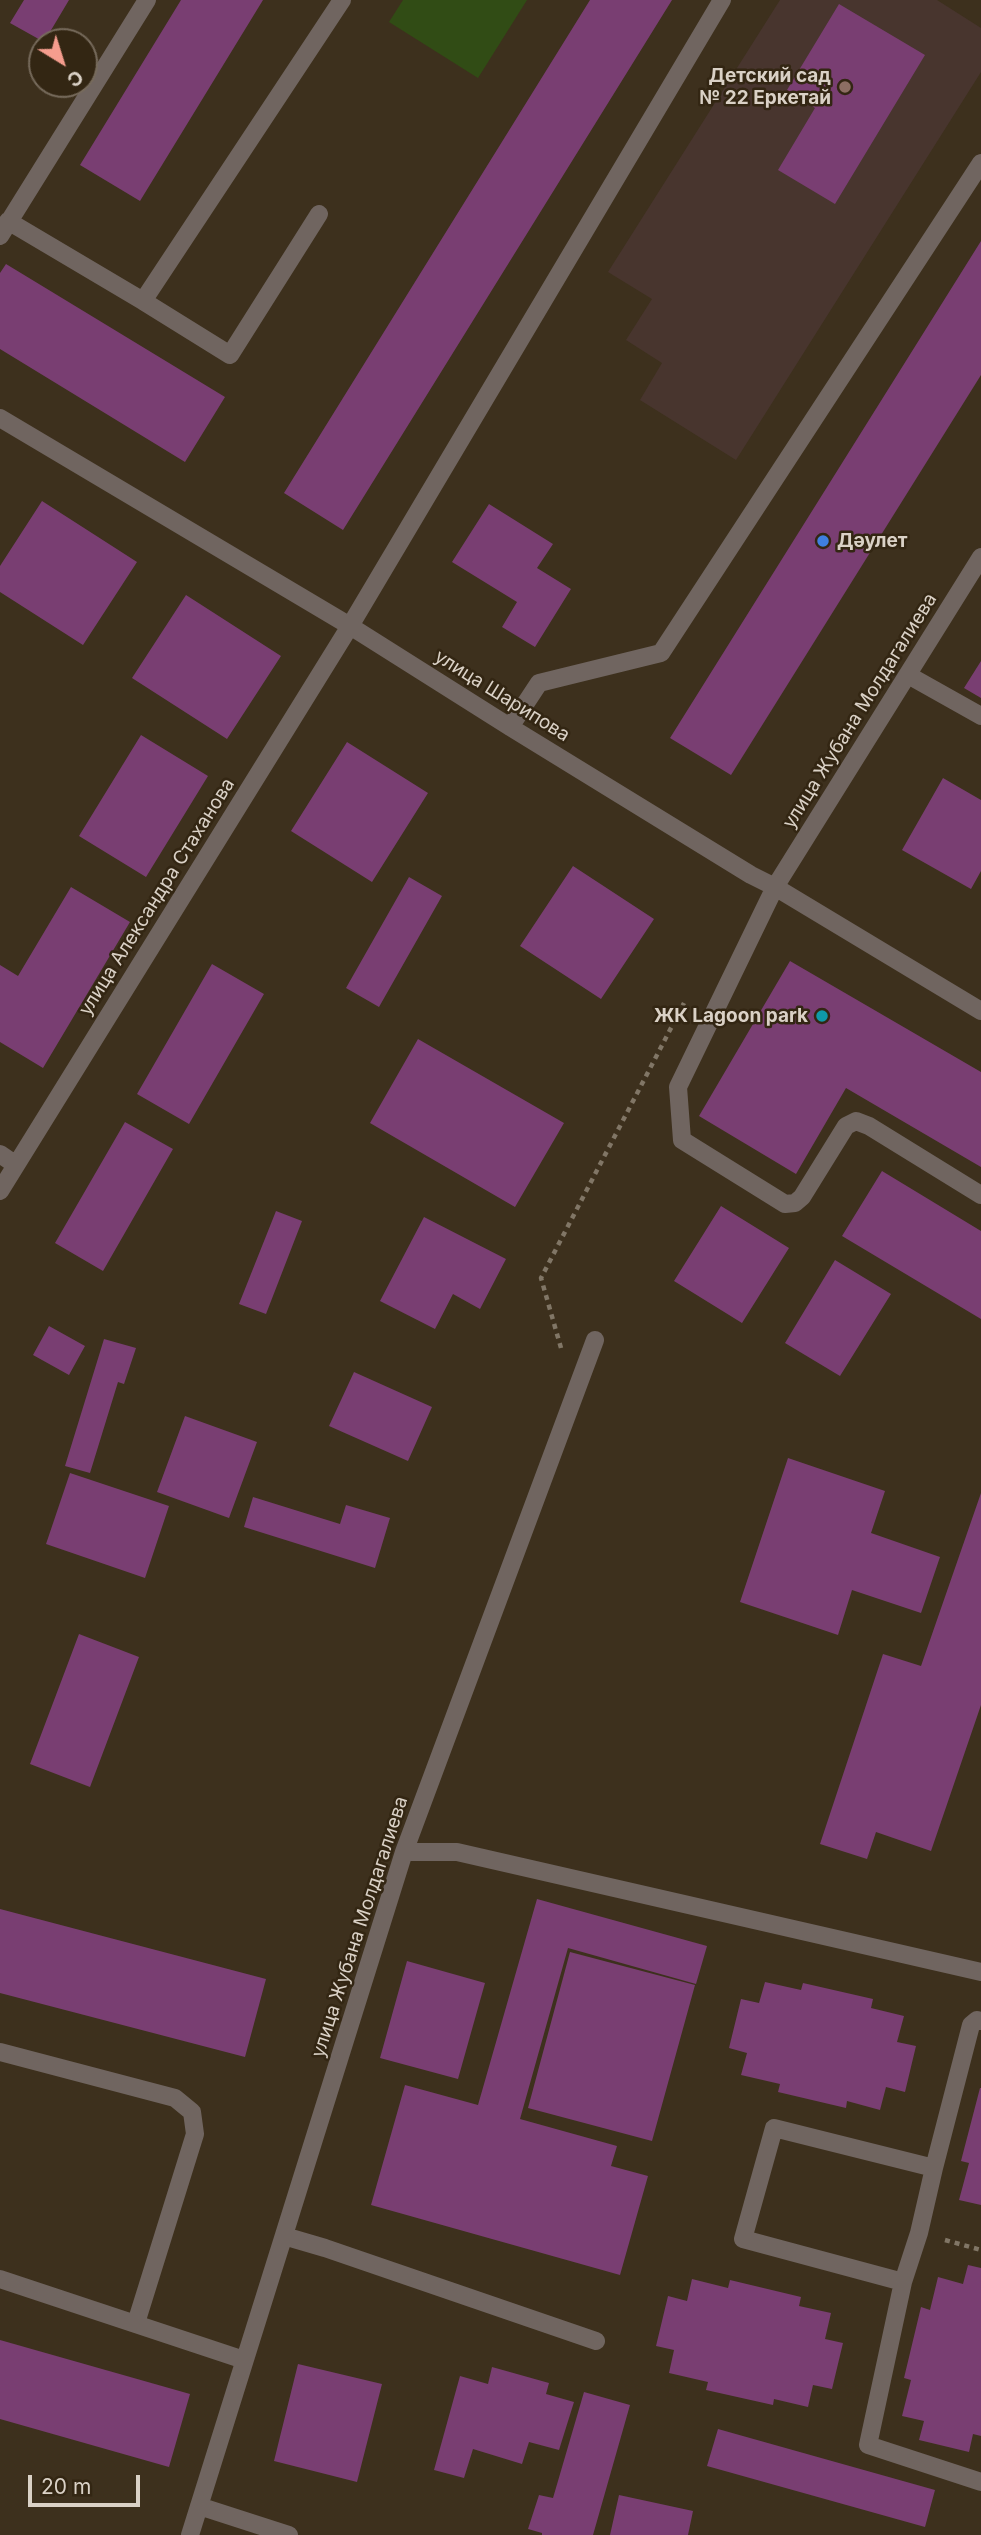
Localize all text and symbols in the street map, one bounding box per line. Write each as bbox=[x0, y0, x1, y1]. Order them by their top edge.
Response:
north arrow bbox=[28, 28, 98, 98]
text: С bbox=[62, 65, 88, 92]
place label: Детский сад № 22 Еркетай bbox=[699, 65, 831, 109]
marker: Детский сад № 22 Еркетай bbox=[837, 79, 853, 95]
place label: Дәулет bbox=[837, 530, 908, 552]
marker: Дәулет bbox=[815, 533, 831, 549]
street label: улица Жубана Молдагалиева bbox=[778, 589, 942, 833]
street label: улица Шарипова bbox=[430, 645, 574, 747]
street label: улица Александра Стаханова bbox=[74, 774, 240, 1020]
place label: ЖК Lagoon park bbox=[654, 1005, 808, 1027]
marker: ЖК Lagoon park bbox=[814, 1008, 830, 1024]
street label: улица Жубана Молдагалиева bbox=[307, 1794, 413, 2060]
scale bar bbox=[32, 2462, 144, 2506]
text: 20 m bbox=[41, 2474, 91, 2499]

